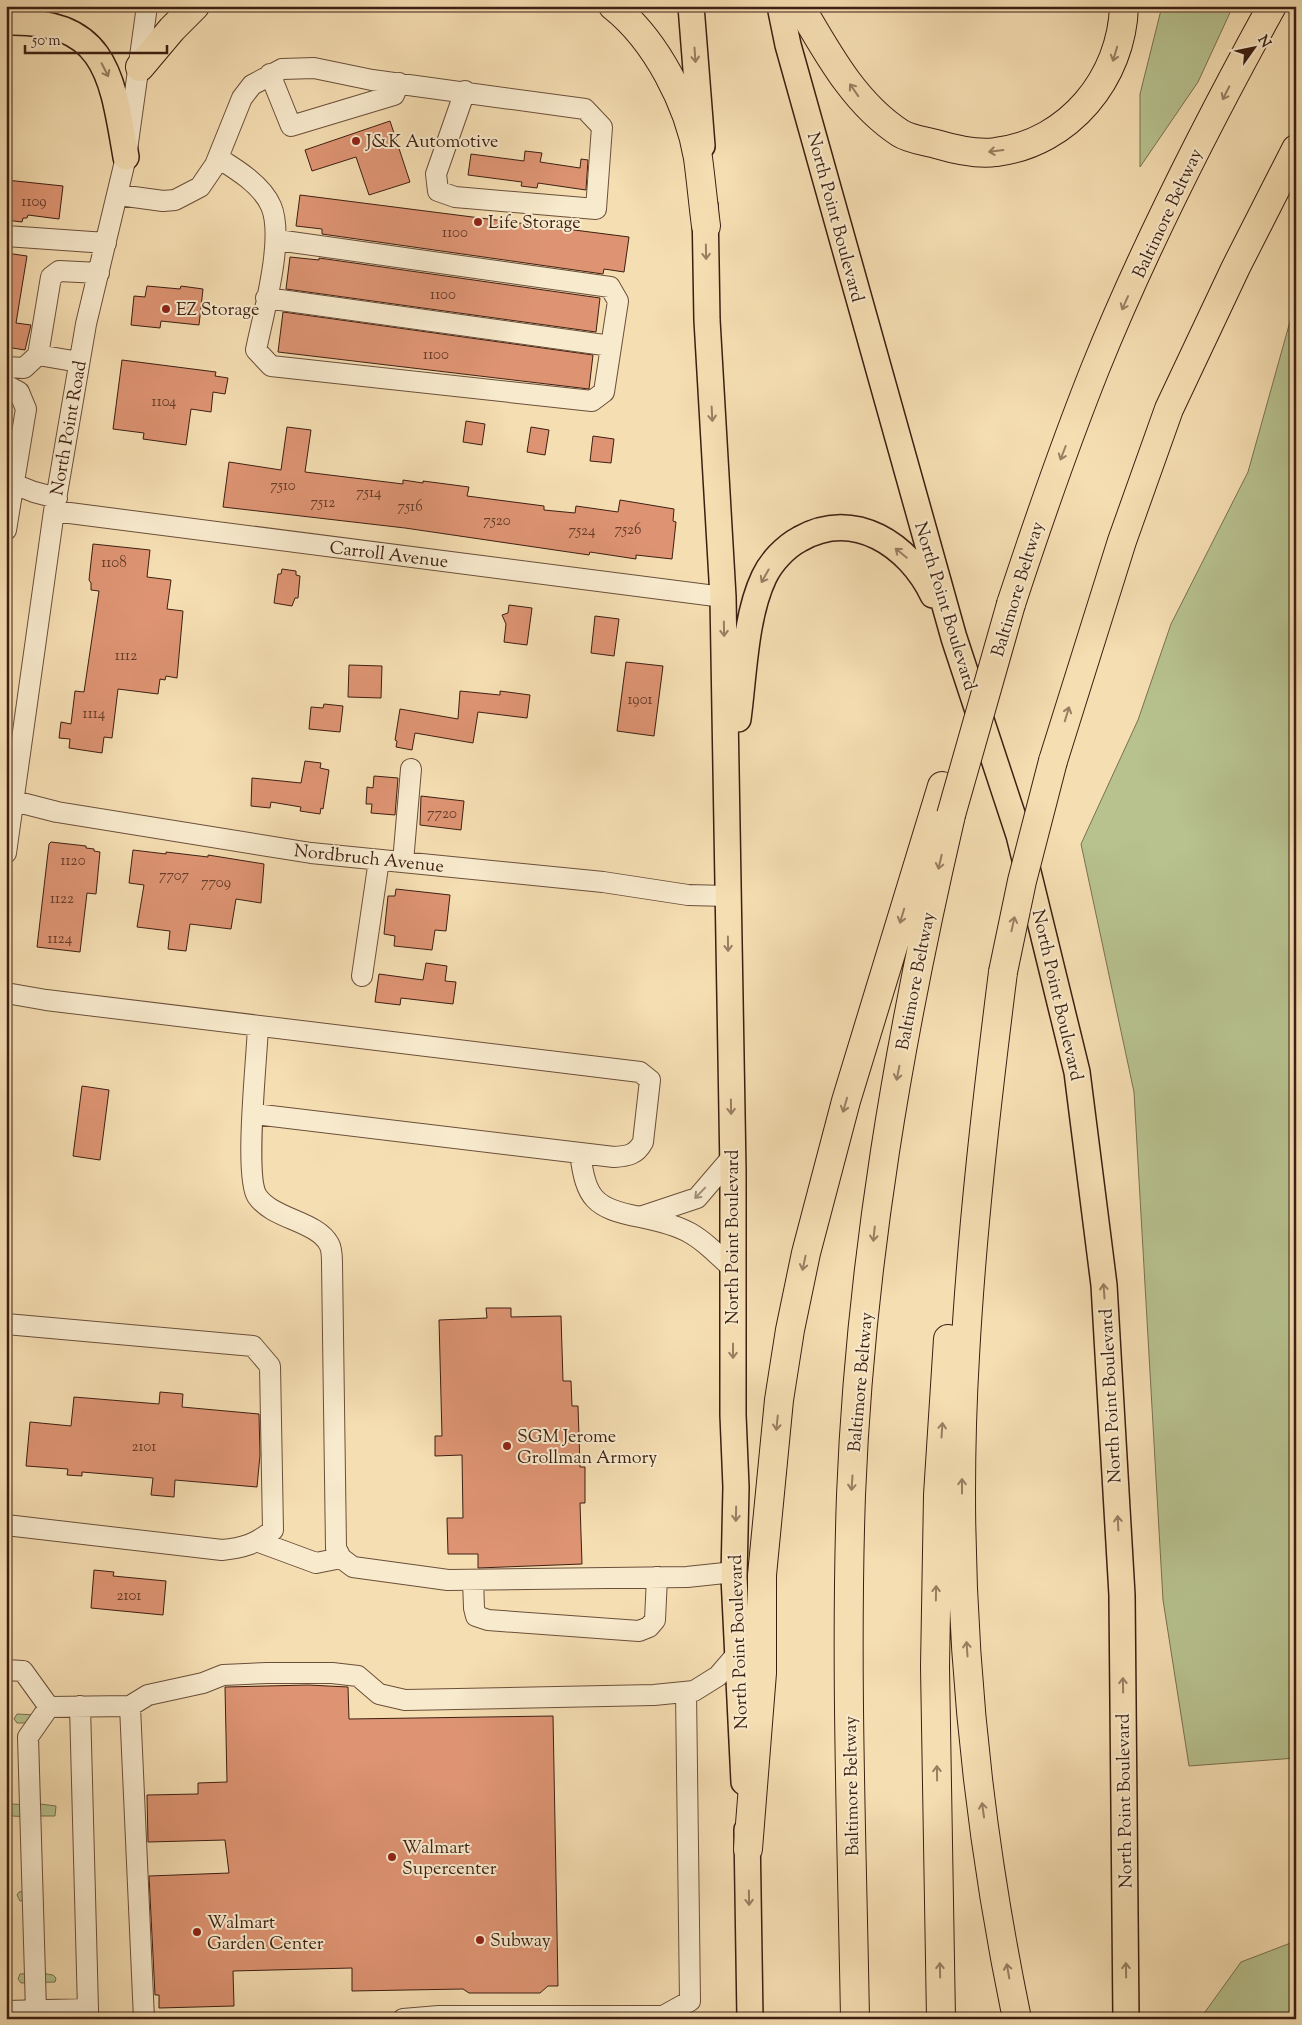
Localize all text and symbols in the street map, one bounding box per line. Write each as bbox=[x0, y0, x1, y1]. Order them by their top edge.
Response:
scale bar bbox=[25, 22, 168, 54]
north arrow bbox=[1230, 22, 1280, 72]
text: 50 m bbox=[31, 31, 61, 52]
text: N bbox=[1252, 32, 1275, 52]
one-way arrow bbox=[1110, 45, 1120, 61]
one-way arrow bbox=[691, 47, 700, 63]
one-way arrow bbox=[100, 63, 110, 78]
one-way arrow bbox=[849, 83, 859, 97]
one-way arrow bbox=[1221, 86, 1231, 101]
place label: J&K Automotive bbox=[365, 130, 498, 156]
street label: North Point Boulevard bbox=[799, 130, 869, 305]
marker: J&K Automotive bbox=[350, 135, 362, 147]
street label: Baltimore Beltway bbox=[1127, 145, 1210, 283]
one-way arrow bbox=[989, 146, 1005, 156]
house number: 1109 bbox=[21, 192, 47, 213]
place label: Life Storage bbox=[488, 211, 581, 237]
marker: Life Storage bbox=[472, 216, 484, 228]
house number: 1100 bbox=[442, 223, 468, 244]
one-way arrow bbox=[701, 244, 711, 260]
house number: 1100 bbox=[430, 285, 456, 306]
one-way arrow bbox=[1119, 295, 1129, 310]
place label: EZ Storage bbox=[176, 298, 259, 324]
marker: EZ Storage bbox=[160, 303, 172, 315]
house number: 1100 bbox=[423, 345, 449, 366]
street label: North Point Road bbox=[45, 359, 95, 498]
house number: 1104 bbox=[152, 392, 177, 413]
one-way arrow bbox=[707, 406, 716, 422]
one-way arrow bbox=[1058, 445, 1067, 460]
house number: 7510 bbox=[270, 476, 296, 497]
house number: 7514 bbox=[356, 483, 382, 504]
house number: 7512 bbox=[311, 493, 335, 514]
house number: 7516 bbox=[397, 497, 423, 518]
house number: 7520 bbox=[483, 511, 511, 532]
street label: North Point Boulevard bbox=[906, 519, 982, 694]
street label: Baltimore Beltway bbox=[986, 519, 1052, 661]
house number: 7526 bbox=[614, 520, 642, 541]
house number: 7524 bbox=[568, 521, 596, 542]
street label: Carroll Avenue bbox=[328, 536, 450, 576]
one-way arrow bbox=[895, 547, 908, 558]
house number: 1108 bbox=[101, 553, 127, 574]
one-way arrow bbox=[760, 569, 770, 584]
one-way arrow bbox=[719, 620, 729, 637]
house number: 1112 bbox=[115, 646, 137, 667]
house number: 1901 bbox=[627, 690, 653, 711]
house number: 1114 bbox=[83, 704, 106, 725]
one-way arrow bbox=[1063, 707, 1073, 723]
house number: 7720 bbox=[427, 804, 457, 825]
street label: Nordbruch Avenue bbox=[293, 839, 445, 881]
house number: 1120 bbox=[60, 851, 86, 872]
one-way arrow bbox=[935, 854, 944, 870]
house number: 7707 bbox=[159, 866, 190, 887]
house number: 7709 bbox=[201, 873, 231, 894]
house number: 1122 bbox=[50, 889, 74, 910]
street label: North Point Boulevard bbox=[1024, 907, 1088, 1084]
one-way arrow bbox=[896, 908, 906, 924]
street label: Baltimore Beltway bbox=[891, 910, 943, 1053]
one-way arrow bbox=[1009, 916, 1018, 932]
house number: 1124 bbox=[48, 929, 73, 950]
one-way arrow bbox=[723, 936, 733, 952]
one-way arrow bbox=[892, 1065, 902, 1081]
one-way arrow bbox=[840, 1097, 850, 1113]
one-way arrow bbox=[727, 1099, 736, 1115]
street label: North Point Boulevard bbox=[721, 1150, 747, 1324]
one-way arrow bbox=[694, 1187, 707, 1199]
one-way arrow bbox=[869, 1226, 879, 1242]
one-way arrow bbox=[799, 1254, 808, 1270]
one-way arrow bbox=[1099, 1283, 1108, 1299]
street label: North Point Boulevard bbox=[1094, 1308, 1130, 1484]
street label: Baltimore Beltway bbox=[843, 1311, 881, 1453]
one-way arrow bbox=[728, 1343, 738, 1359]
one-way arrow bbox=[772, 1414, 782, 1430]
one-way arrow bbox=[937, 1422, 946, 1438]
place label: SGM Jerome Grollman Armory bbox=[517, 1425, 657, 1472]
house number: 2101 bbox=[132, 1437, 156, 1458]
marker: SGM Jerome Grollman Armory bbox=[501, 1440, 513, 1452]
one-way arrow bbox=[848, 1475, 857, 1491]
one-way arrow bbox=[957, 1479, 967, 1495]
one-way arrow bbox=[731, 1506, 740, 1522]
one-way arrow bbox=[1113, 1515, 1122, 1531]
street label: North Point Boulevard bbox=[724, 1554, 756, 1730]
one-way arrow bbox=[931, 1585, 941, 1601]
house number: 2101 bbox=[117, 1586, 141, 1607]
one-way arrow bbox=[963, 1641, 972, 1657]
one-way arrow bbox=[1118, 1677, 1128, 1694]
street label: North Point Boulevard bbox=[1111, 1713, 1141, 1889]
street label: Baltimore Beltway bbox=[839, 1716, 867, 1856]
one-way arrow bbox=[932, 1765, 942, 1781]
one-way arrow bbox=[977, 1803, 987, 1819]
place label: Walmart Supercenter bbox=[402, 1836, 497, 1883]
marker: Walmart Supercenter bbox=[386, 1851, 398, 1863]
one-way arrow bbox=[744, 1889, 754, 1905]
place label: Walmart Garden Center bbox=[207, 1911, 324, 1958]
marker: Walmart Garden Center bbox=[191, 1926, 203, 1938]
place label: Subway bbox=[490, 1929, 551, 1955]
marker: Subway bbox=[474, 1934, 486, 1946]
one-way arrow bbox=[935, 1962, 945, 1978]
one-way arrow bbox=[1121, 1962, 1131, 1978]
one-way arrow bbox=[1003, 1963, 1012, 1979]

